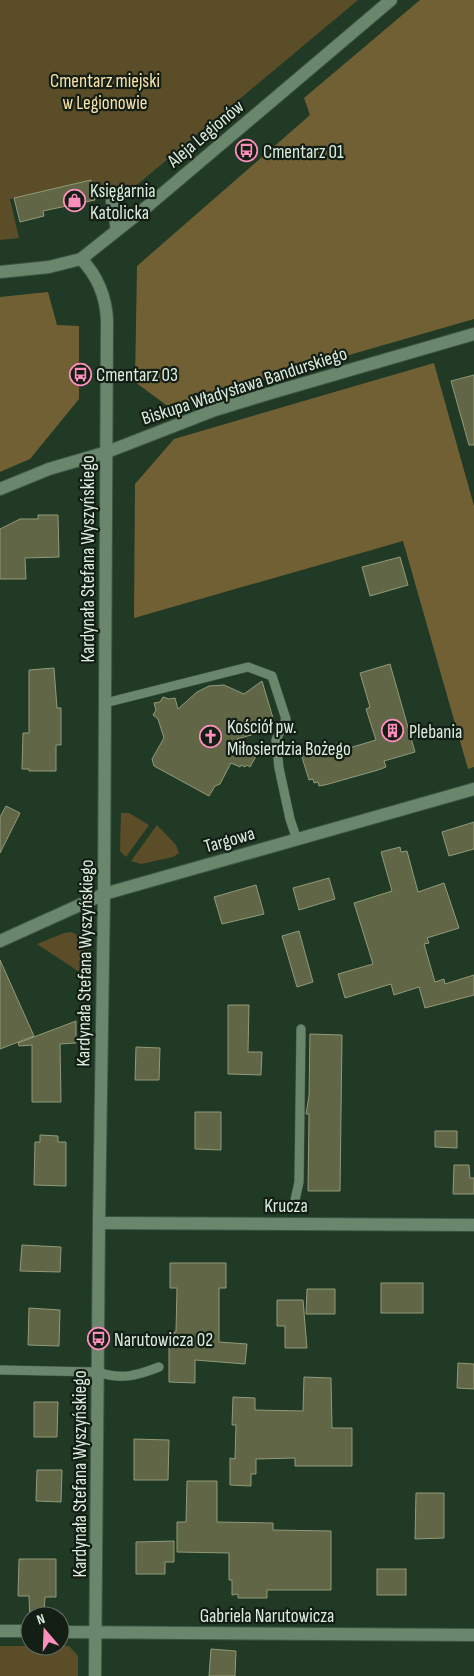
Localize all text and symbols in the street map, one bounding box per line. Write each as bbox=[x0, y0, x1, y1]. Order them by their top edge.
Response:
park label: Cmentarz miejski w Legionowie bbox=[50, 70, 160, 115]
street label: Aleja Legionów bbox=[162, 95, 249, 174]
bus stop icon: Cmentarz 01 bbox=[235, 139, 259, 163]
place label: Cmentarz 01 bbox=[263, 141, 344, 164]
place label: Księgarnia Katolicka bbox=[90, 180, 156, 225]
shop icon: Księgarnia Katolicka bbox=[62, 189, 86, 213]
street label: Biskupa Władysława Bandurskiego bbox=[139, 342, 350, 431]
bus stop icon: Cmentarz 03 bbox=[68, 362, 92, 386]
place label: Cmentarz 03 bbox=[96, 364, 178, 387]
street label: Kardynała Stefana Wyszyńskiego bbox=[77, 455, 100, 663]
place label: Kościół pw. Miłosierdzia Bożego bbox=[227, 716, 351, 761]
building icon: Plebania bbox=[381, 719, 405, 743]
place label: Plebania bbox=[409, 721, 462, 744]
church icon: Kościół pw. Miłosierdzia Bożego bbox=[199, 725, 223, 749]
street label: Targowa bbox=[201, 822, 257, 859]
street label: Kardynała Stefana Wyszyńskiego bbox=[72, 859, 99, 1067]
street label: Krucza bbox=[264, 1195, 308, 1218]
bus stop icon: Narutowicza 02 bbox=[86, 1327, 110, 1351]
place label: Narutowicza 02 bbox=[114, 1329, 213, 1352]
street label: Kardynała Stefana Wyszyńskiego bbox=[69, 1370, 92, 1578]
street label: Gabriela Narutowicza bbox=[200, 1605, 334, 1628]
north arrow bbox=[20, 1606, 70, 1656]
text: N bbox=[35, 1610, 47, 1628]

